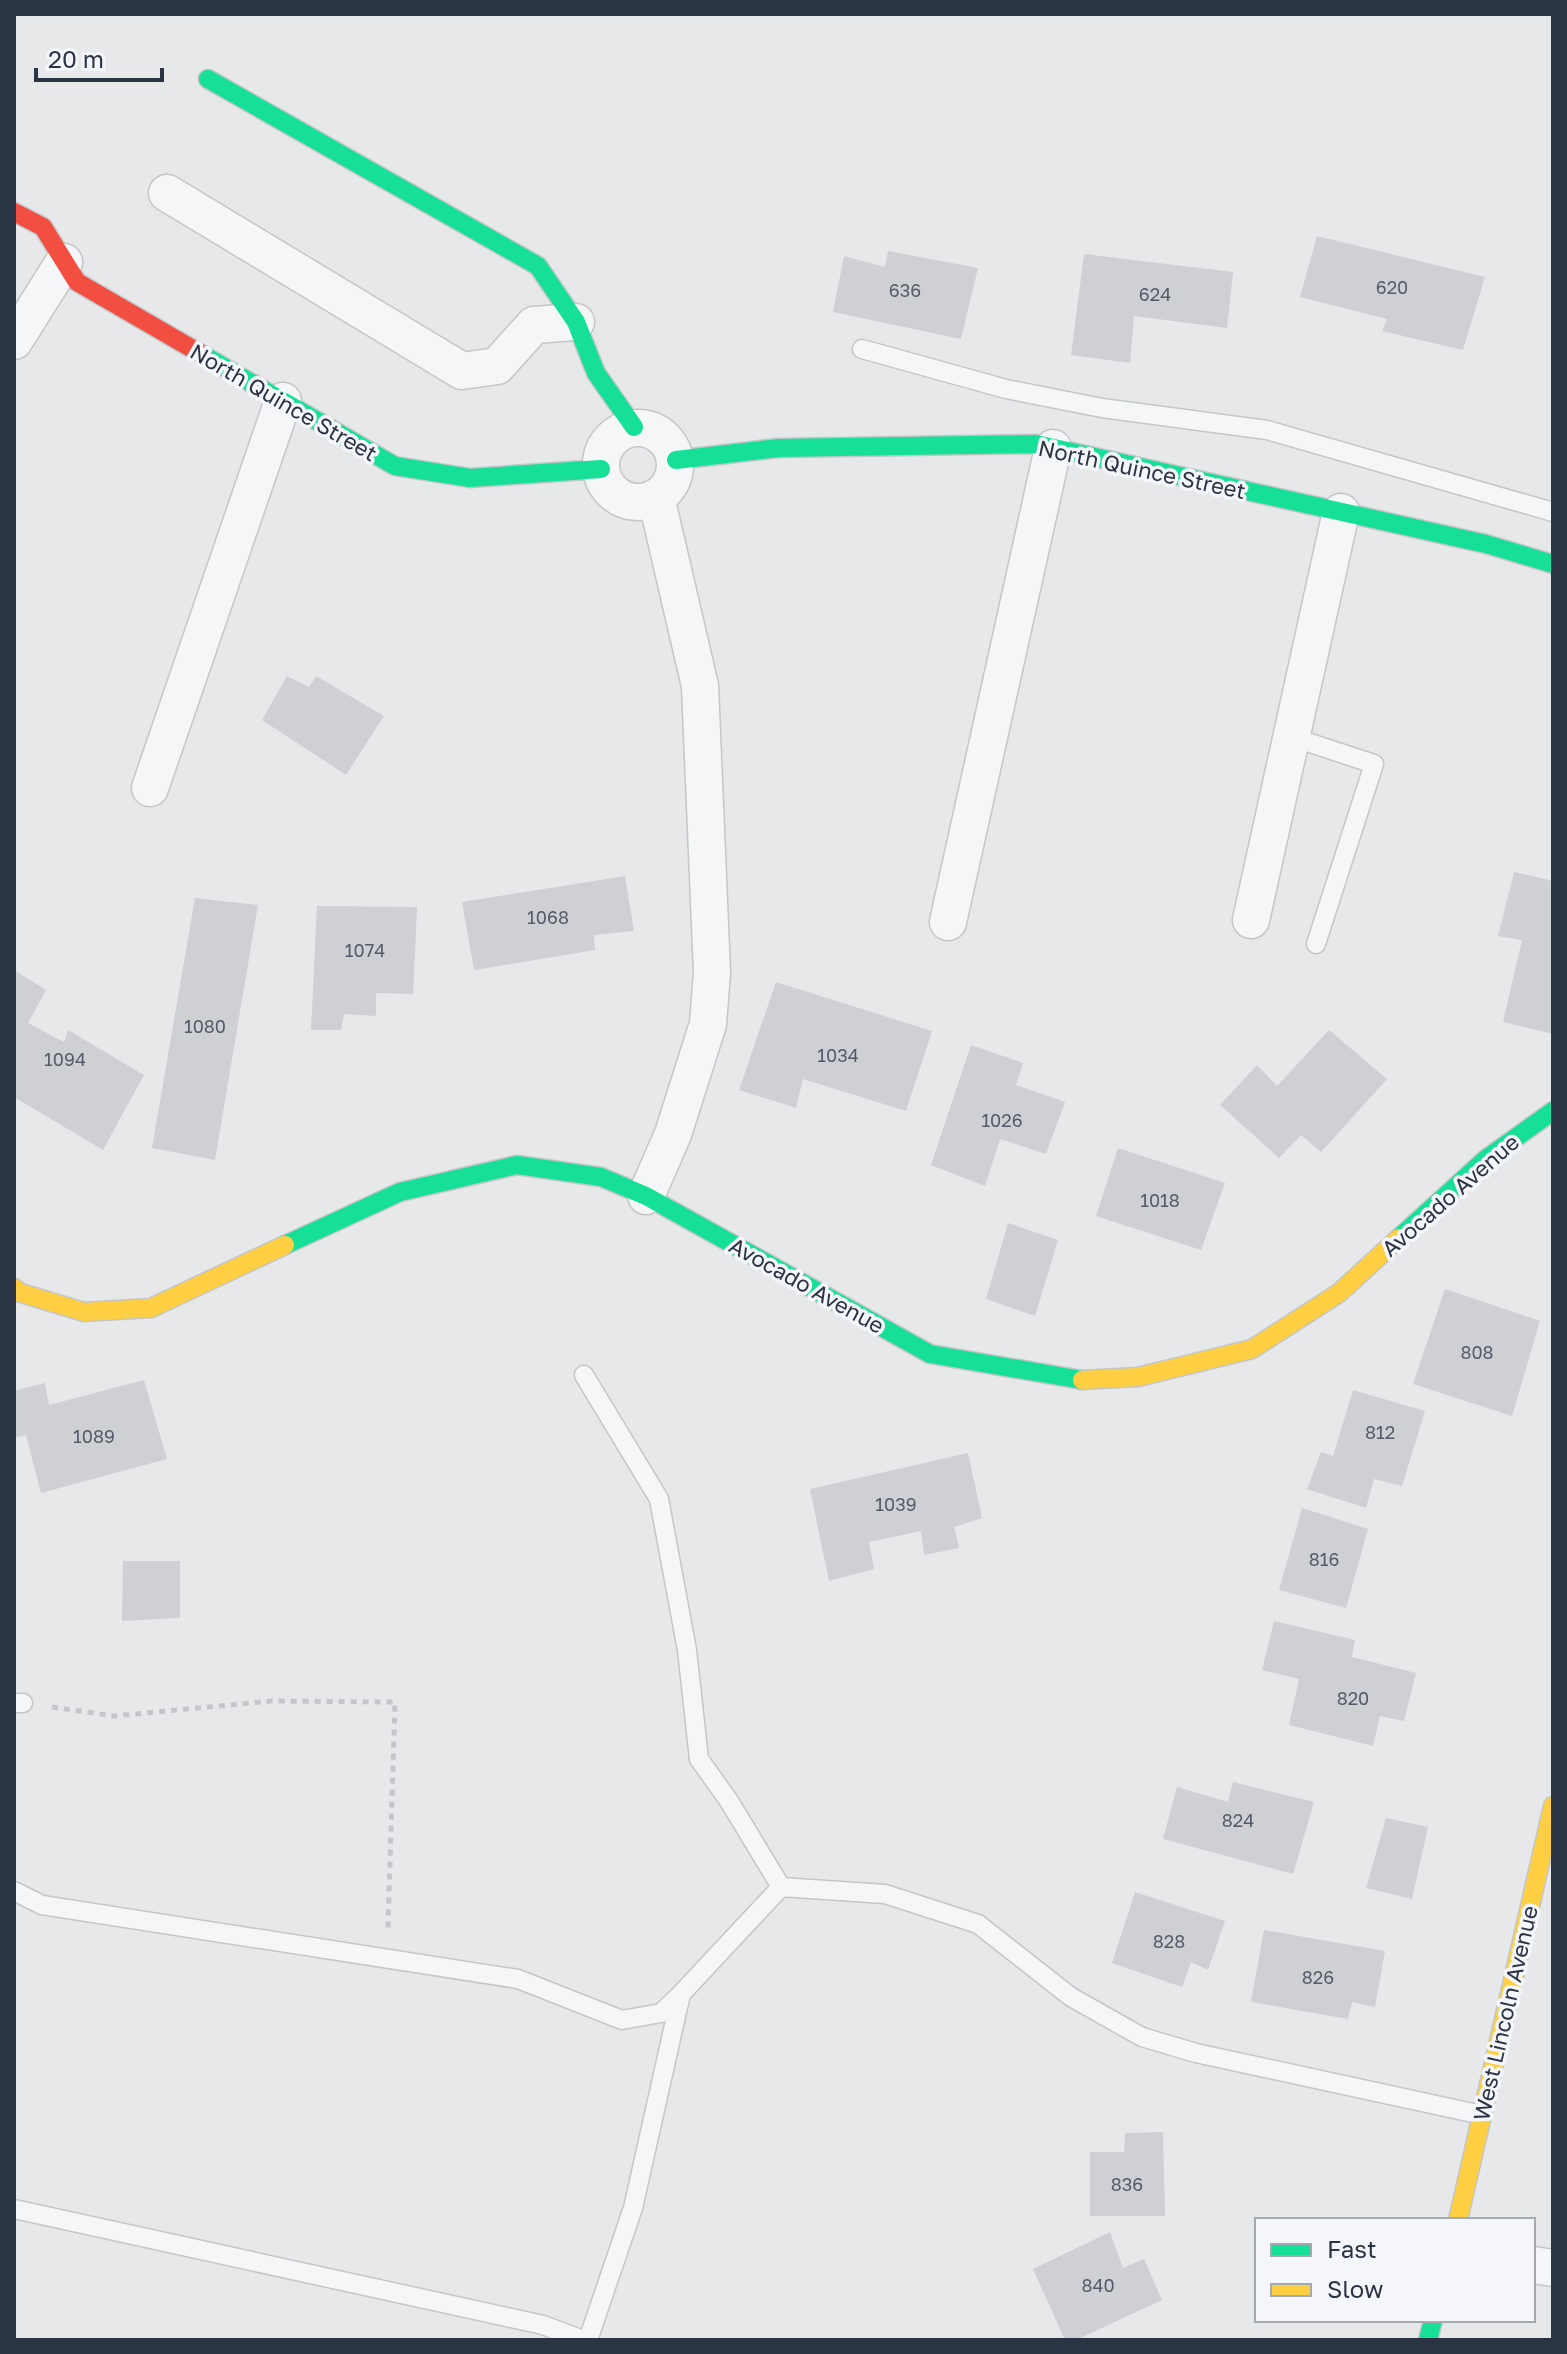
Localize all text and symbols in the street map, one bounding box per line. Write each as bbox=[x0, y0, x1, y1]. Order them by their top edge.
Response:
scale bar bbox=[36, 32, 162, 82]
text: 20 m bbox=[48, 44, 104, 73]
house number: 620 bbox=[1376, 276, 1408, 298]
house number: 636 bbox=[889, 279, 921, 301]
house number: 624 bbox=[1139, 283, 1171, 305]
street label: North Quince Street bbox=[186, 338, 382, 466]
street label: North Quince Street bbox=[1036, 434, 1248, 504]
house number: 1068 bbox=[527, 906, 569, 928]
house number: 1074 bbox=[345, 939, 385, 961]
house number: 1080 bbox=[184, 1015, 226, 1037]
house number: 1034 bbox=[817, 1044, 859, 1066]
house number: 1094 bbox=[44, 1048, 86, 1070]
house number: 1026 bbox=[981, 1109, 1023, 1131]
street label: Avocado Avenue bbox=[1376, 1128, 1524, 1262]
house number: 1018 bbox=[1140, 1189, 1180, 1211]
street label: Avocado Avenue bbox=[725, 1231, 889, 1339]
house number: 808 bbox=[1460, 1341, 1494, 1363]
house number: 812 bbox=[1365, 1421, 1395, 1443]
house number: 1089 bbox=[73, 1425, 115, 1447]
house number: 1039 bbox=[875, 1493, 917, 1515]
house number: 816 bbox=[1309, 1548, 1339, 1570]
house number: 820 bbox=[1337, 1687, 1369, 1709]
house number: 824 bbox=[1222, 1809, 1254, 1831]
street label: West Lincoln Avenue bbox=[1467, 1903, 1543, 2123]
house number: 828 bbox=[1153, 1930, 1185, 1952]
house number: 826 bbox=[1302, 1966, 1334, 1988]
house number: 836 bbox=[1111, 2173, 1143, 2195]
legend bbox=[1255, 2218, 1535, 2322]
text: Fast bbox=[1327, 2234, 1377, 2263]
house number: 840 bbox=[1081, 2274, 1115, 2296]
text: Slow bbox=[1327, 2274, 1383, 2303]

